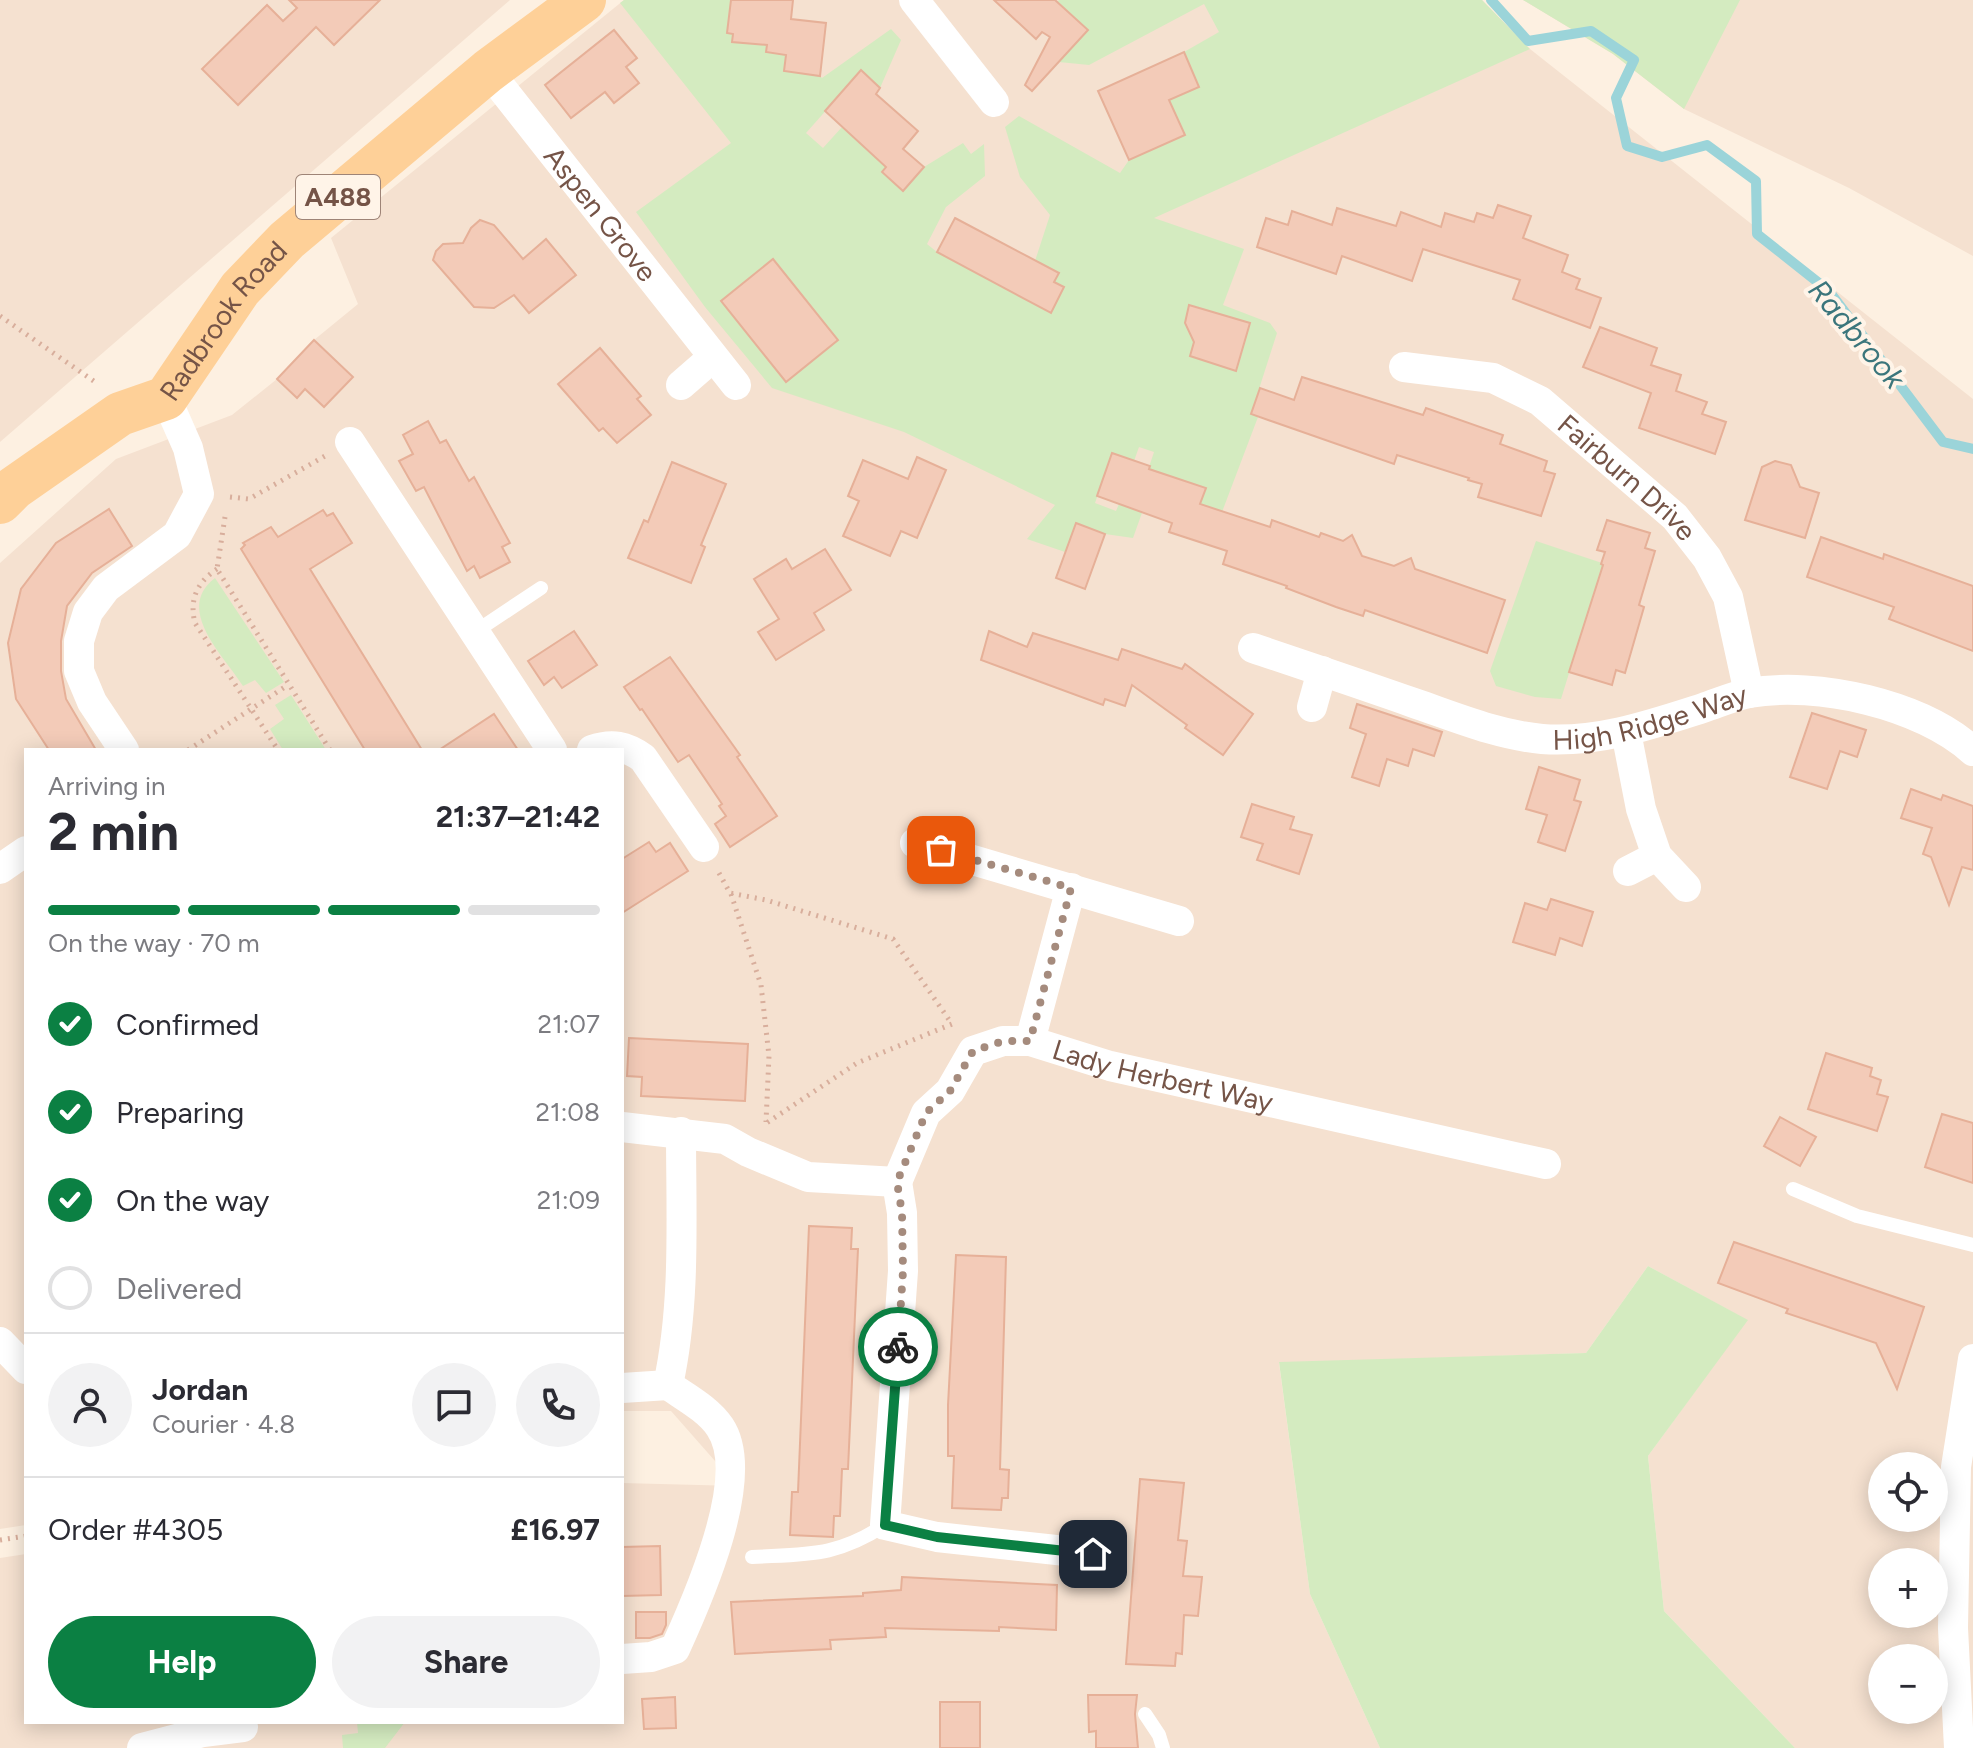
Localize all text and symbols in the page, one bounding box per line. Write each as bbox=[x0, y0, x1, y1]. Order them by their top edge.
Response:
street label: Aspen Grove bbox=[537, 139, 665, 288]
road number: A488 bbox=[296, 175, 380, 219]
street label: Radbrook Road bbox=[152, 234, 294, 407]
water label: Radbrook bbox=[1801, 272, 1914, 397]
street label: Fairburn Drive bbox=[1551, 407, 1704, 547]
street label: High Ridge Way bbox=[1552, 677, 1751, 757]
text: Arriving in bbox=[48, 770, 166, 802]
text: 21:37–21:42 bbox=[436, 798, 600, 835]
text: 2 min bbox=[48, 801, 179, 863]
pin bbox=[907, 816, 975, 884]
icon: bag bbox=[919, 828, 963, 872]
text: On the way · 70 m bbox=[48, 927, 260, 959]
icon: check bbox=[48, 1002, 92, 1046]
text: Confirmed bbox=[116, 1006, 259, 1043]
text: 21:07 bbox=[538, 1008, 600, 1040]
street label: Lady Herbert Way bbox=[1048, 1032, 1277, 1119]
icon: check bbox=[48, 1090, 92, 1134]
text: Preparing bbox=[116, 1094, 244, 1131]
text: 21:08 bbox=[536, 1096, 600, 1128]
icon: check bbox=[48, 1178, 92, 1222]
text: On the way bbox=[116, 1182, 269, 1219]
text: 21:09 bbox=[537, 1184, 600, 1216]
text: Delivered bbox=[116, 1270, 242, 1307]
courier bbox=[858, 1307, 938, 1387]
icon: bike bbox=[876, 1325, 920, 1369]
button: person bbox=[48, 1363, 132, 1447]
button: chat bbox=[412, 1363, 496, 1447]
button: phone bbox=[516, 1363, 600, 1447]
text: Jordan bbox=[152, 1371, 248, 1408]
text: Courier · 4.8 bbox=[152, 1408, 295, 1440]
map controls bbox=[1868, 1452, 1948, 1724]
button: locate bbox=[1868, 1452, 1948, 1532]
text: Order #4305 bbox=[48, 1511, 223, 1548]
text: £16.97 bbox=[511, 1511, 600, 1548]
pin bbox=[1059, 1520, 1127, 1588]
icon: home bbox=[1071, 1532, 1115, 1576]
button: + bbox=[1868, 1548, 1948, 1628]
button: Help bbox=[48, 1616, 316, 1708]
button: Share bbox=[332, 1616, 600, 1708]
button: − bbox=[1868, 1644, 1948, 1724]

